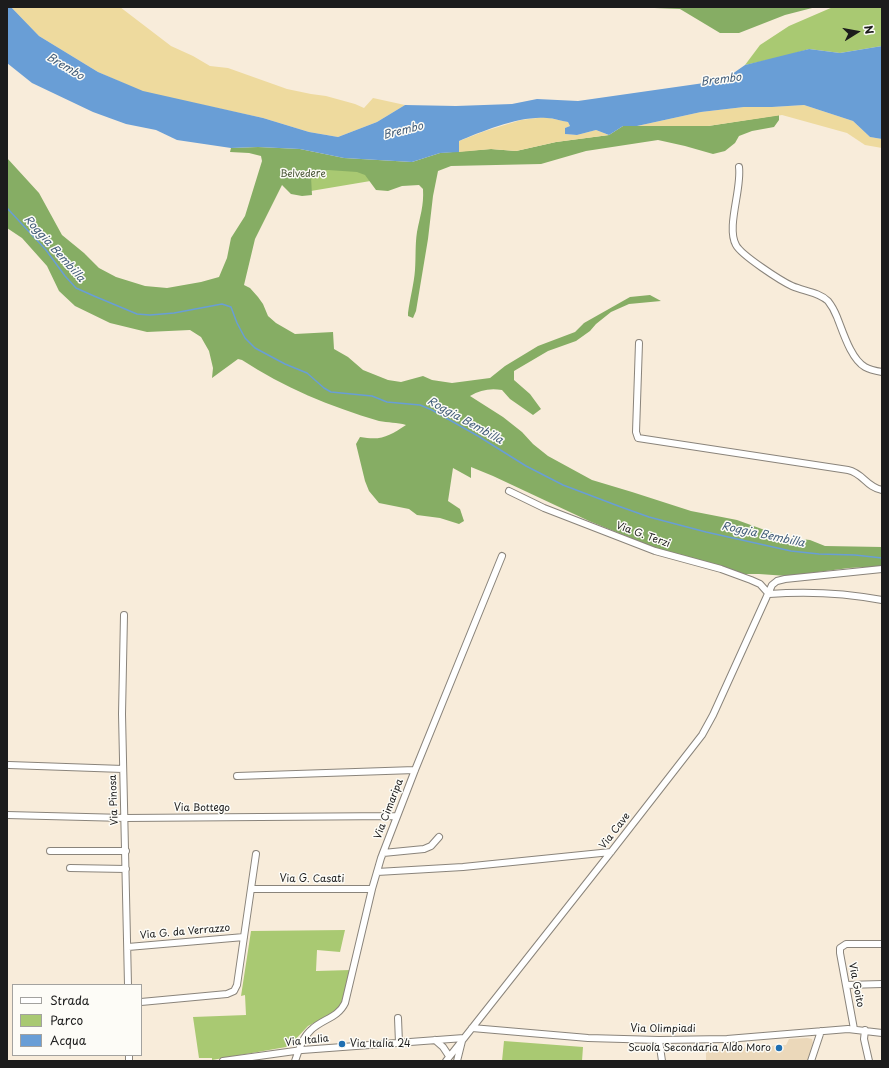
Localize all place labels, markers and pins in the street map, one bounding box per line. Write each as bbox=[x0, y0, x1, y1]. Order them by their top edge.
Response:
place label: Via Italia 24 bbox=[350, 1038, 411, 1050]
marker: Via Italia 24 bbox=[337, 1039, 347, 1049]
place label: Scuola Secondaria Aldo Moro bbox=[628, 1042, 771, 1054]
marker: Scuola Secondaria Aldo Moro bbox=[774, 1043, 784, 1053]

